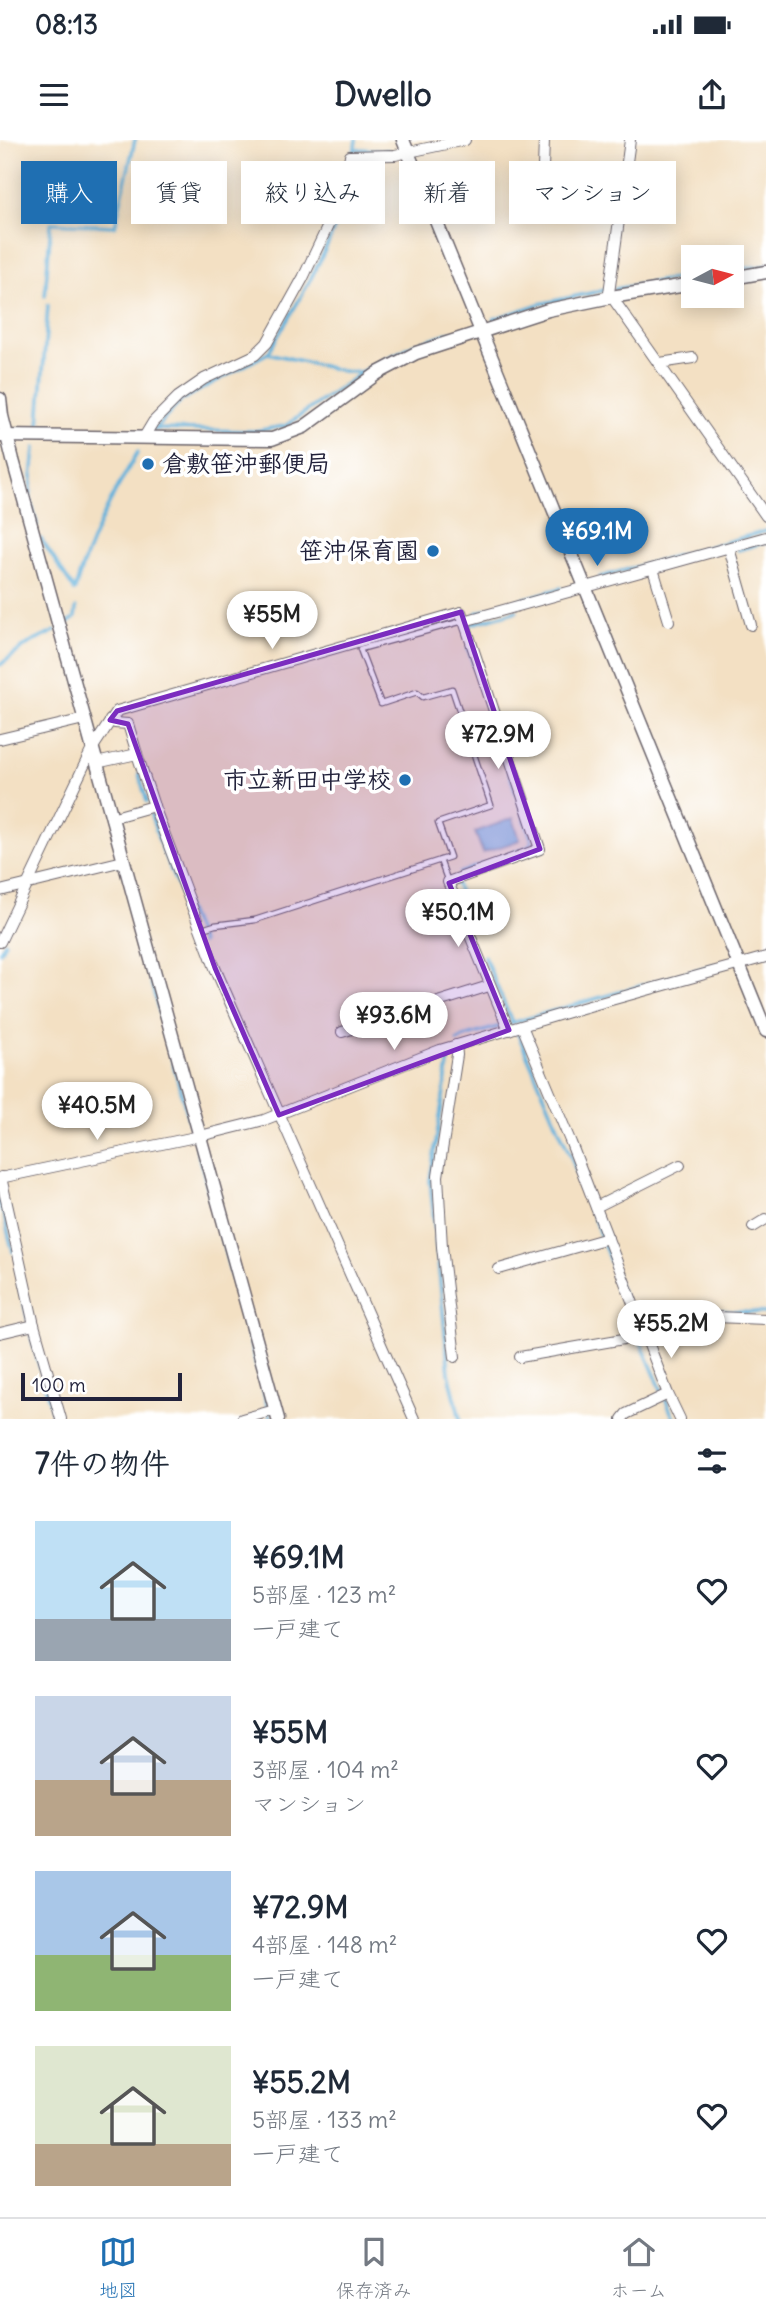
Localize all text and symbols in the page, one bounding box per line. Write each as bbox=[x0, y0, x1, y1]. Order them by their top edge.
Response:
text: 08:13 bbox=[35, 8, 98, 41]
text: Dwello bbox=[334, 74, 432, 115]
icon: menu bbox=[35, 76, 73, 114]
icon: share bbox=[693, 76, 731, 114]
chip: 購入 bbox=[21, 161, 117, 224]
chip: 賃貸 bbox=[131, 161, 227, 224]
chip: 絞り込み bbox=[241, 161, 385, 224]
chip: 新着 bbox=[399, 161, 495, 224]
chip: マンション bbox=[509, 161, 676, 224]
north arrow bbox=[681, 245, 744, 308]
map controls bbox=[681, 245, 744, 308]
place label: 倉敷笹沖郵便局 bbox=[162, 448, 330, 478]
marker: 倉敷笹沖郵便局 bbox=[140, 456, 156, 472]
pin: ¥69.1M bbox=[540, 508, 654, 568]
text: ¥69.1M bbox=[561, 516, 633, 545]
place label: 笹沖保育園 bbox=[299, 535, 419, 565]
marker: 笹沖保育園 bbox=[425, 543, 441, 559]
pin: ¥55M bbox=[231, 592, 313, 651]
text: ¥55M bbox=[243, 599, 301, 628]
pin: ¥72.9M bbox=[441, 712, 555, 771]
text: ¥72.9M bbox=[461, 719, 535, 748]
place label: 市立新田中学校 bbox=[223, 764, 391, 794]
marker: 市立新田中学校 bbox=[397, 772, 413, 788]
pin: ¥50.1M bbox=[401, 890, 515, 949]
text: ¥50.1M bbox=[421, 897, 495, 926]
pin: ¥93.6M bbox=[337, 992, 451, 1052]
text: ¥93.6M bbox=[356, 1000, 432, 1029]
pin: ¥40.5M bbox=[40, 1082, 154, 1142]
text: ¥40.5M bbox=[58, 1090, 136, 1119]
pin: ¥55.2M bbox=[614, 1300, 728, 1360]
text: ¥55.2M bbox=[633, 1308, 709, 1337]
scale bar bbox=[21, 1370, 182, 1402]
text: 100 m bbox=[32, 1373, 86, 1397]
icon: filters bbox=[693, 1442, 731, 1480]
text: 7件の物件 bbox=[35, 1444, 170, 1482]
text: ¥69.1M bbox=[252, 1538, 345, 1576]
icon: home bbox=[91, 1549, 175, 1633]
icon: heart bbox=[693, 1572, 731, 1610]
text: 5部屋 · 123 m² bbox=[252, 1580, 396, 1609]
text: 一戸建て bbox=[252, 1614, 344, 1643]
text: ¥55M bbox=[252, 1713, 328, 1751]
icon: home bbox=[91, 1724, 175, 1808]
icon: heart bbox=[693, 1747, 731, 1785]
text: 3部屋 · 104 m² bbox=[252, 1755, 399, 1784]
text: マンション bbox=[252, 1789, 366, 1818]
text: ¥72.9M bbox=[252, 1888, 349, 1926]
icon: home bbox=[91, 1899, 175, 1983]
icon: heart bbox=[693, 1922, 731, 1960]
text: 4部屋 · 148 m² bbox=[252, 1930, 397, 1959]
text: 一戸建て bbox=[252, 1964, 344, 1993]
text: ¥55.2M bbox=[252, 2063, 351, 2101]
icon: home bbox=[91, 2074, 175, 2158]
icon: heart bbox=[693, 2097, 731, 2135]
text: 5部屋 · 133 m² bbox=[252, 2105, 397, 2134]
text: 一戸建て bbox=[252, 2139, 344, 2168]
tab: 地図 bbox=[99, 2233, 137, 2302]
tab: 保存済み bbox=[336, 2233, 412, 2302]
tab: ホーム bbox=[610, 2233, 667, 2302]

